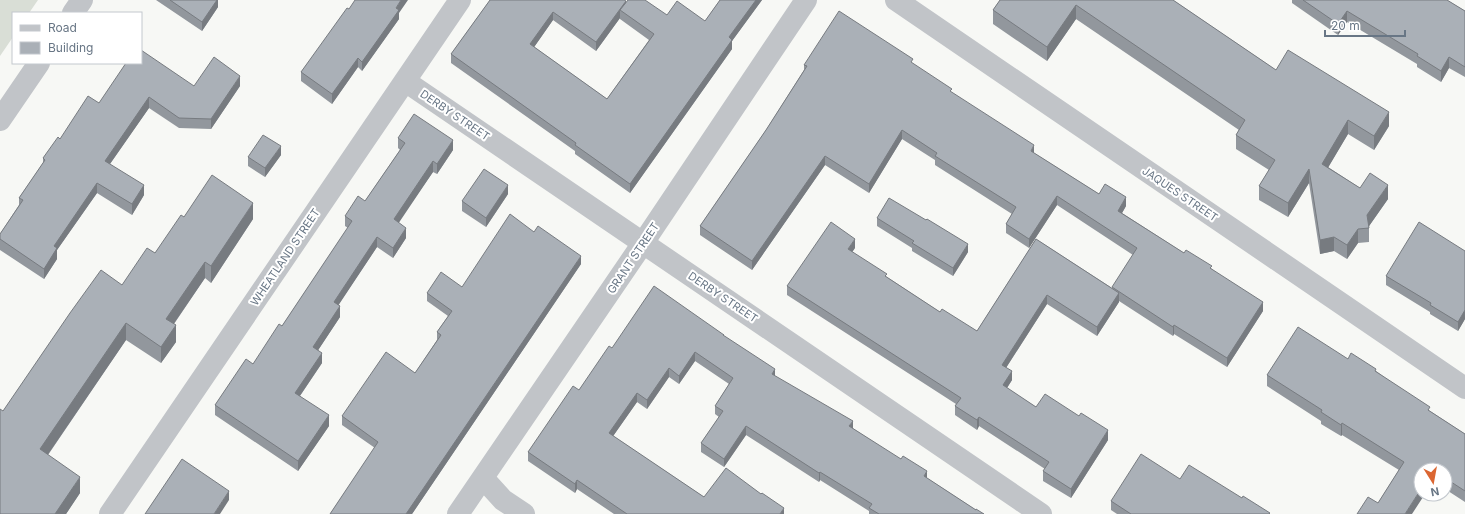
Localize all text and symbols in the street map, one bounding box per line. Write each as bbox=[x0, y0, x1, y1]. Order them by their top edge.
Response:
legend bbox=[12, 12, 142, 64]
scale bar bbox=[1325, 12, 1405, 38]
text: 20 m bbox=[1331, 18, 1360, 33]
text: Road bbox=[48, 20, 77, 35]
text: Building bbox=[48, 40, 93, 55]
street label: DERBY STREET bbox=[418, 87, 492, 143]
street label: JAQUES STREET bbox=[1140, 164, 1220, 224]
street label: WHEATLAND STREET bbox=[247, 206, 323, 308]
street label: GRANT STREET bbox=[604, 220, 662, 296]
street label: DERBY STREET bbox=[686, 269, 760, 325]
north arrow bbox=[1413, 462, 1453, 502]
text: N bbox=[1429, 484, 1440, 499]

